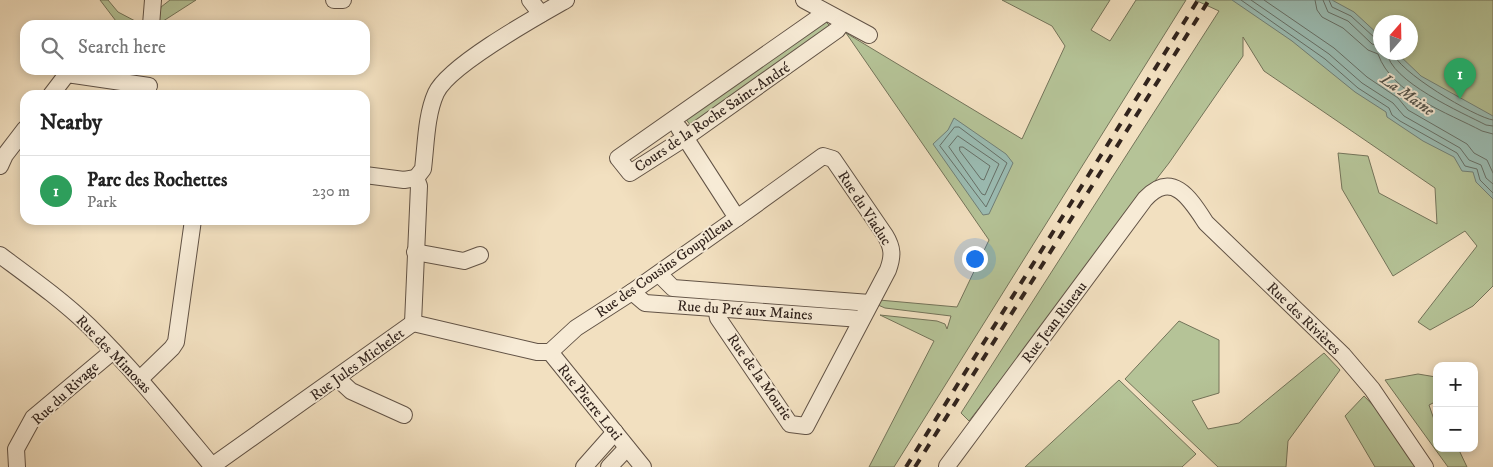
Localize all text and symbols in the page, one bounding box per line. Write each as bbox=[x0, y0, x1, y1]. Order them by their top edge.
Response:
north arrow bbox=[1373, 15, 1418, 60]
search box bbox=[20, 20, 370, 75]
icon: search bbox=[38, 34, 66, 62]
text: Search here bbox=[78, 36, 166, 59]
street label: Cours de la Roche Saint-André bbox=[631, 58, 794, 177]
pin: 1 bbox=[1444, 58, 1476, 99]
water label: La Maine bbox=[1376, 69, 1438, 121]
text: Nearby bbox=[40, 110, 102, 136]
street label: Rue du Viaduc bbox=[833, 167, 896, 250]
text: Parc des Rochettes bbox=[87, 169, 227, 192]
text: 1 bbox=[53, 181, 59, 201]
text: 230 m bbox=[312, 181, 350, 201]
text: Park bbox=[87, 192, 117, 212]
street label: Rue des Cousins Goupilleau bbox=[592, 213, 737, 322]
your location bbox=[962, 246, 988, 272]
street label: Rue Jean Rineau bbox=[1017, 278, 1091, 367]
street label: Rue des Rivières bbox=[1263, 278, 1345, 359]
street label: Rue du Pré aux Maines bbox=[677, 296, 813, 325]
street label: Rue des Mimosas bbox=[72, 311, 156, 397]
street label: Rue Jules Michelet bbox=[306, 324, 408, 405]
street label: Rue de la Mourie bbox=[723, 330, 796, 424]
street label: Rue du Rivage bbox=[28, 357, 103, 429]
street label: Rue Pierre Loti bbox=[553, 360, 626, 444]
map controls bbox=[1433, 362, 1478, 452]
button: + bbox=[1433, 362, 1478, 407]
button: − bbox=[1433, 407, 1478, 452]

